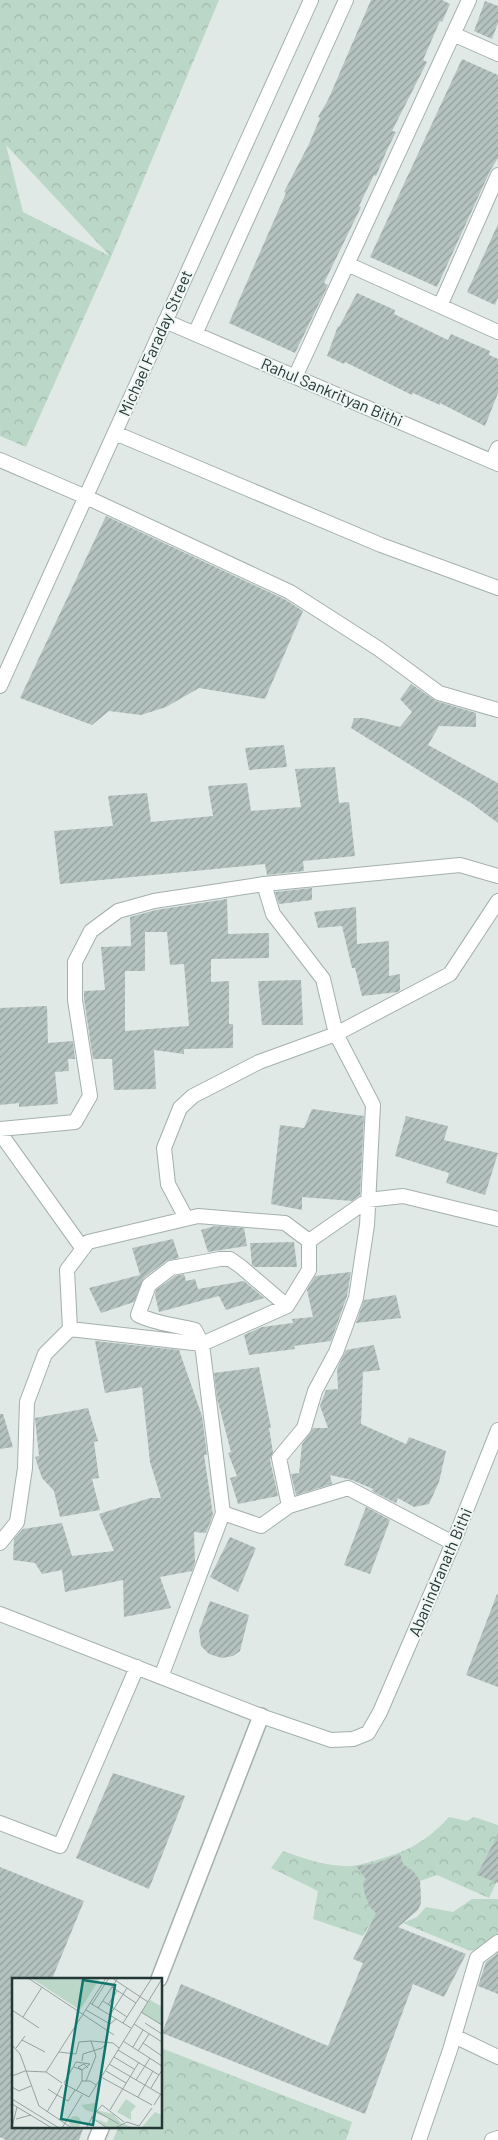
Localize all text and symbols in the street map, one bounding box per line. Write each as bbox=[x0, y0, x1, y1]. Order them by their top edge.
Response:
street label: Michael Faraday Street bbox=[114, 267, 195, 419]
street label: Rahul Sankrityan Bithi bbox=[259, 353, 406, 430]
street label: Abanindranath Bithi bbox=[404, 1505, 475, 1639]
inset map bbox=[12, 1978, 162, 2128]

